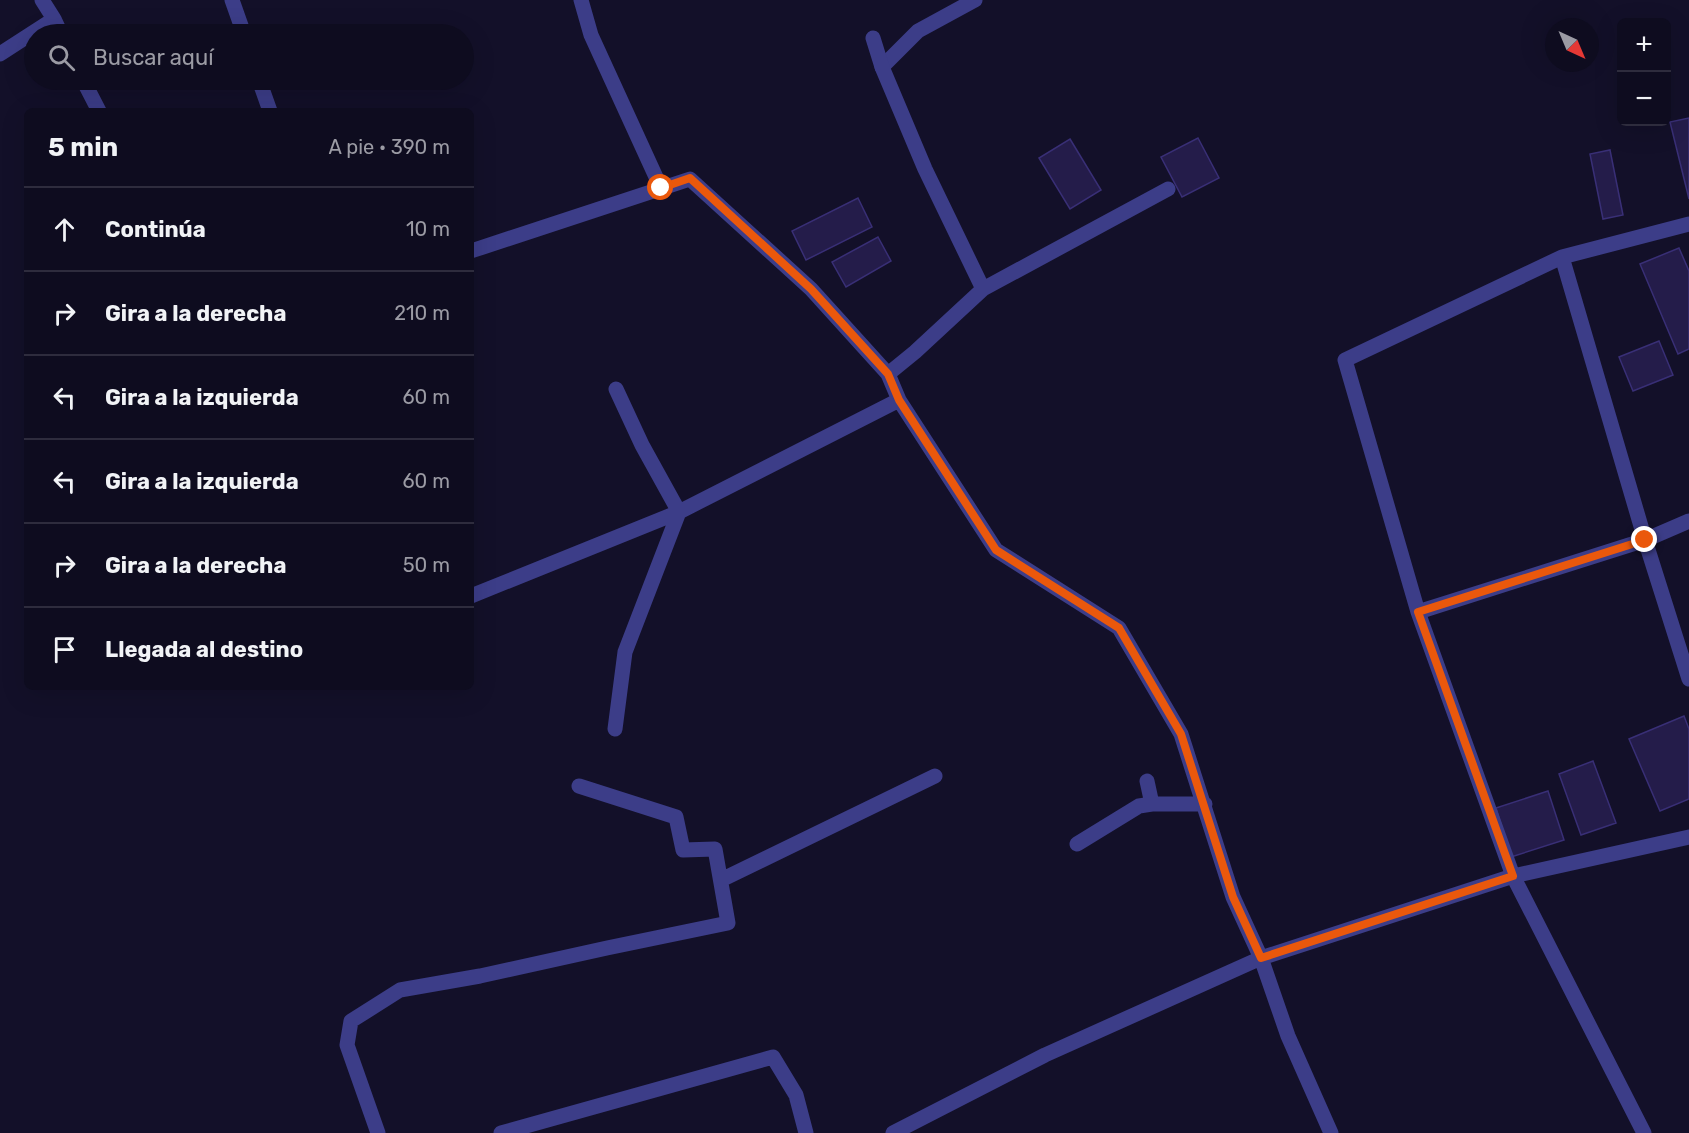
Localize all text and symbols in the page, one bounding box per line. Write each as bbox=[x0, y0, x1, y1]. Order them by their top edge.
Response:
north arrow bbox=[1545, 18, 1599, 72]
map controls bbox=[1617, 18, 1671, 126]
button: + bbox=[1617, 18, 1671, 72]
search box bbox=[24, 24, 474, 90]
icon: search bbox=[45, 41, 78, 74]
text: Buscar aquí bbox=[93, 44, 214, 71]
button: − bbox=[1617, 72, 1671, 126]
text: 5 min bbox=[48, 132, 118, 163]
text: A pie · 390 m bbox=[329, 135, 450, 159]
route start bbox=[647, 174, 673, 200]
icon: ahead bbox=[48, 213, 81, 246]
text: Continúa bbox=[105, 216, 206, 243]
text: 10 m bbox=[406, 217, 450, 241]
icon: right bbox=[48, 297, 81, 330]
text: Gira a la derecha bbox=[105, 300, 286, 327]
text: 210 m bbox=[394, 301, 450, 325]
icon: left bbox=[48, 381, 81, 414]
text: Gira a la izquierda bbox=[105, 384, 299, 411]
text: 60 m bbox=[403, 385, 450, 409]
icon: left bbox=[48, 465, 81, 498]
text: Gira a la izquierda bbox=[105, 468, 299, 495]
text: 60 m bbox=[403, 469, 450, 493]
route end bbox=[1631, 526, 1657, 552]
icon: right bbox=[48, 549, 81, 582]
text: Gira a la derecha bbox=[105, 552, 286, 579]
text: 50 m bbox=[403, 553, 450, 577]
icon: arrive bbox=[48, 633, 81, 666]
text: Llegada al destino bbox=[105, 636, 303, 663]

